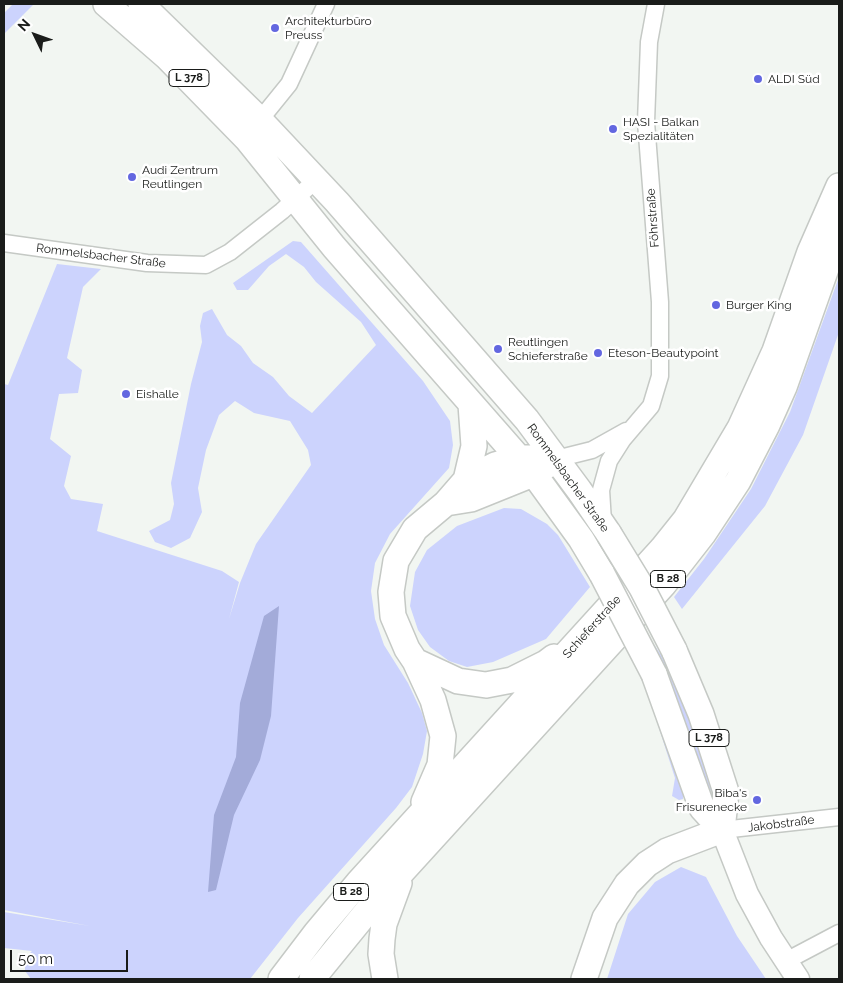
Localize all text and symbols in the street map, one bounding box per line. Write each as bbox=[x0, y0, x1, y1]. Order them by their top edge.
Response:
north arrow bbox=[10, 10, 60, 60]
place label: Architekturbüro Preuss bbox=[285, 14, 372, 42]
text: N bbox=[14, 16, 33, 34]
marker: Architekturbüro Preuss bbox=[269, 22, 281, 34]
road number: L 378 bbox=[169, 70, 209, 86]
place label: ALDI Süd bbox=[768, 72, 820, 86]
marker: ALDI Süd bbox=[752, 73, 764, 85]
place label: HASI - Balkan Spezialitäten bbox=[623, 115, 699, 143]
marker: HASI - Balkan Spezialitäten bbox=[607, 123, 619, 135]
place label: Audi Zentrum Reutlingen bbox=[142, 163, 218, 191]
marker: Audi Zentrum Reutlingen bbox=[126, 171, 138, 183]
street label: Föhrstraße bbox=[644, 188, 662, 248]
street label: Rommelsbacher Straße bbox=[35, 241, 167, 271]
place label: Burger King bbox=[726, 298, 792, 312]
marker: Burger King bbox=[710, 299, 722, 311]
place label: Reutlingen Schieferstraße bbox=[508, 335, 588, 363]
marker: Reutlingen Schieferstraße bbox=[492, 343, 504, 355]
place label: Eteson-Beautypoint bbox=[608, 346, 719, 360]
marker: Eteson-Beautypoint bbox=[592, 347, 604, 359]
place label: Eishalle bbox=[136, 387, 179, 401]
marker: Eishalle bbox=[120, 388, 132, 400]
street label: Rommelsbacher Straße bbox=[524, 421, 612, 535]
road number: B 28 bbox=[650, 570, 686, 588]
street label: Schieferstraße bbox=[560, 593, 624, 661]
road number: L 378 bbox=[689, 730, 729, 746]
place label: Biba's Frisurenecke bbox=[676, 786, 747, 814]
marker: Biba's Frisurenecke bbox=[751, 794, 763, 806]
street label: Jakobstraße bbox=[747, 813, 815, 835]
road number: B 28 bbox=[334, 884, 368, 900]
scale bar bbox=[12, 940, 130, 972]
text: 50 m bbox=[18, 950, 53, 968]

